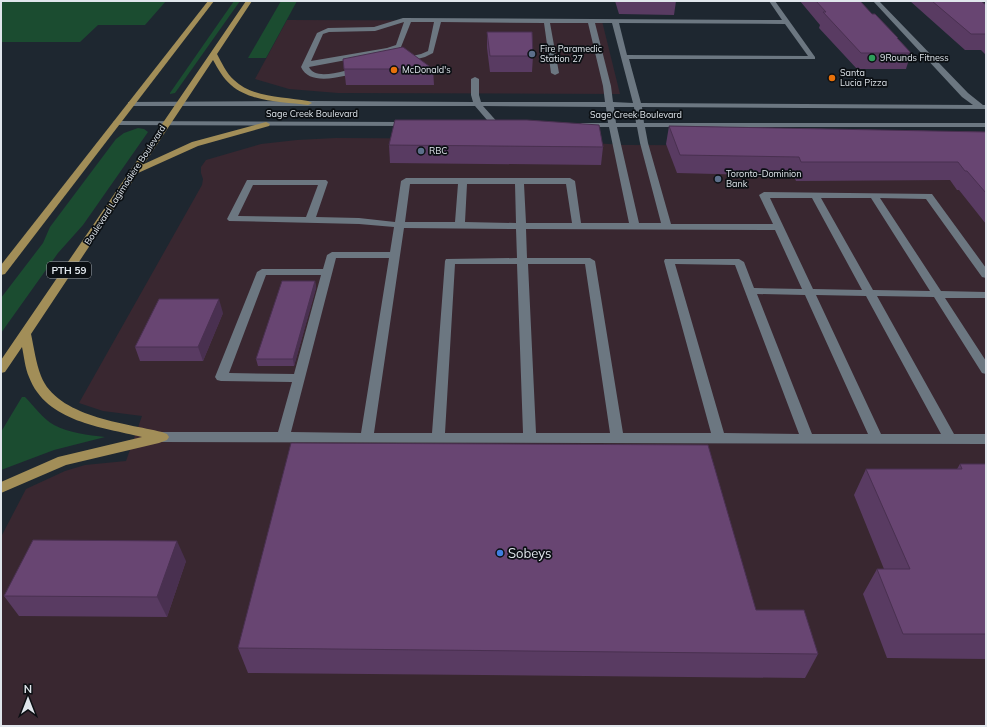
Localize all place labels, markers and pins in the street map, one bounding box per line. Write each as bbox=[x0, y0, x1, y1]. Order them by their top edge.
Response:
place label: Fire Paramedic Station 27 bbox=[540, 43, 603, 64]
marker: Fire Paramedic Station 27 bbox=[527, 49, 537, 59]
place label: 9Rounds Fitness bbox=[880, 52, 949, 63]
marker: 9Rounds Fitness bbox=[867, 53, 877, 63]
place label: McDonald's bbox=[402, 64, 451, 75]
marker: McDonald's bbox=[389, 65, 399, 75]
place label: Santa Lucia Pizza bbox=[840, 67, 887, 88]
marker: Santa Lucia Pizza bbox=[827, 73, 837, 83]
place label: RBC bbox=[429, 145, 448, 156]
marker: RBC bbox=[416, 146, 426, 156]
place label: Toronto-Dominion Bank bbox=[726, 168, 801, 189]
marker: Toronto-Dominion Bank bbox=[713, 174, 723, 184]
place label: Sobeys bbox=[508, 545, 552, 561]
marker: Sobeys bbox=[495, 548, 505, 558]

